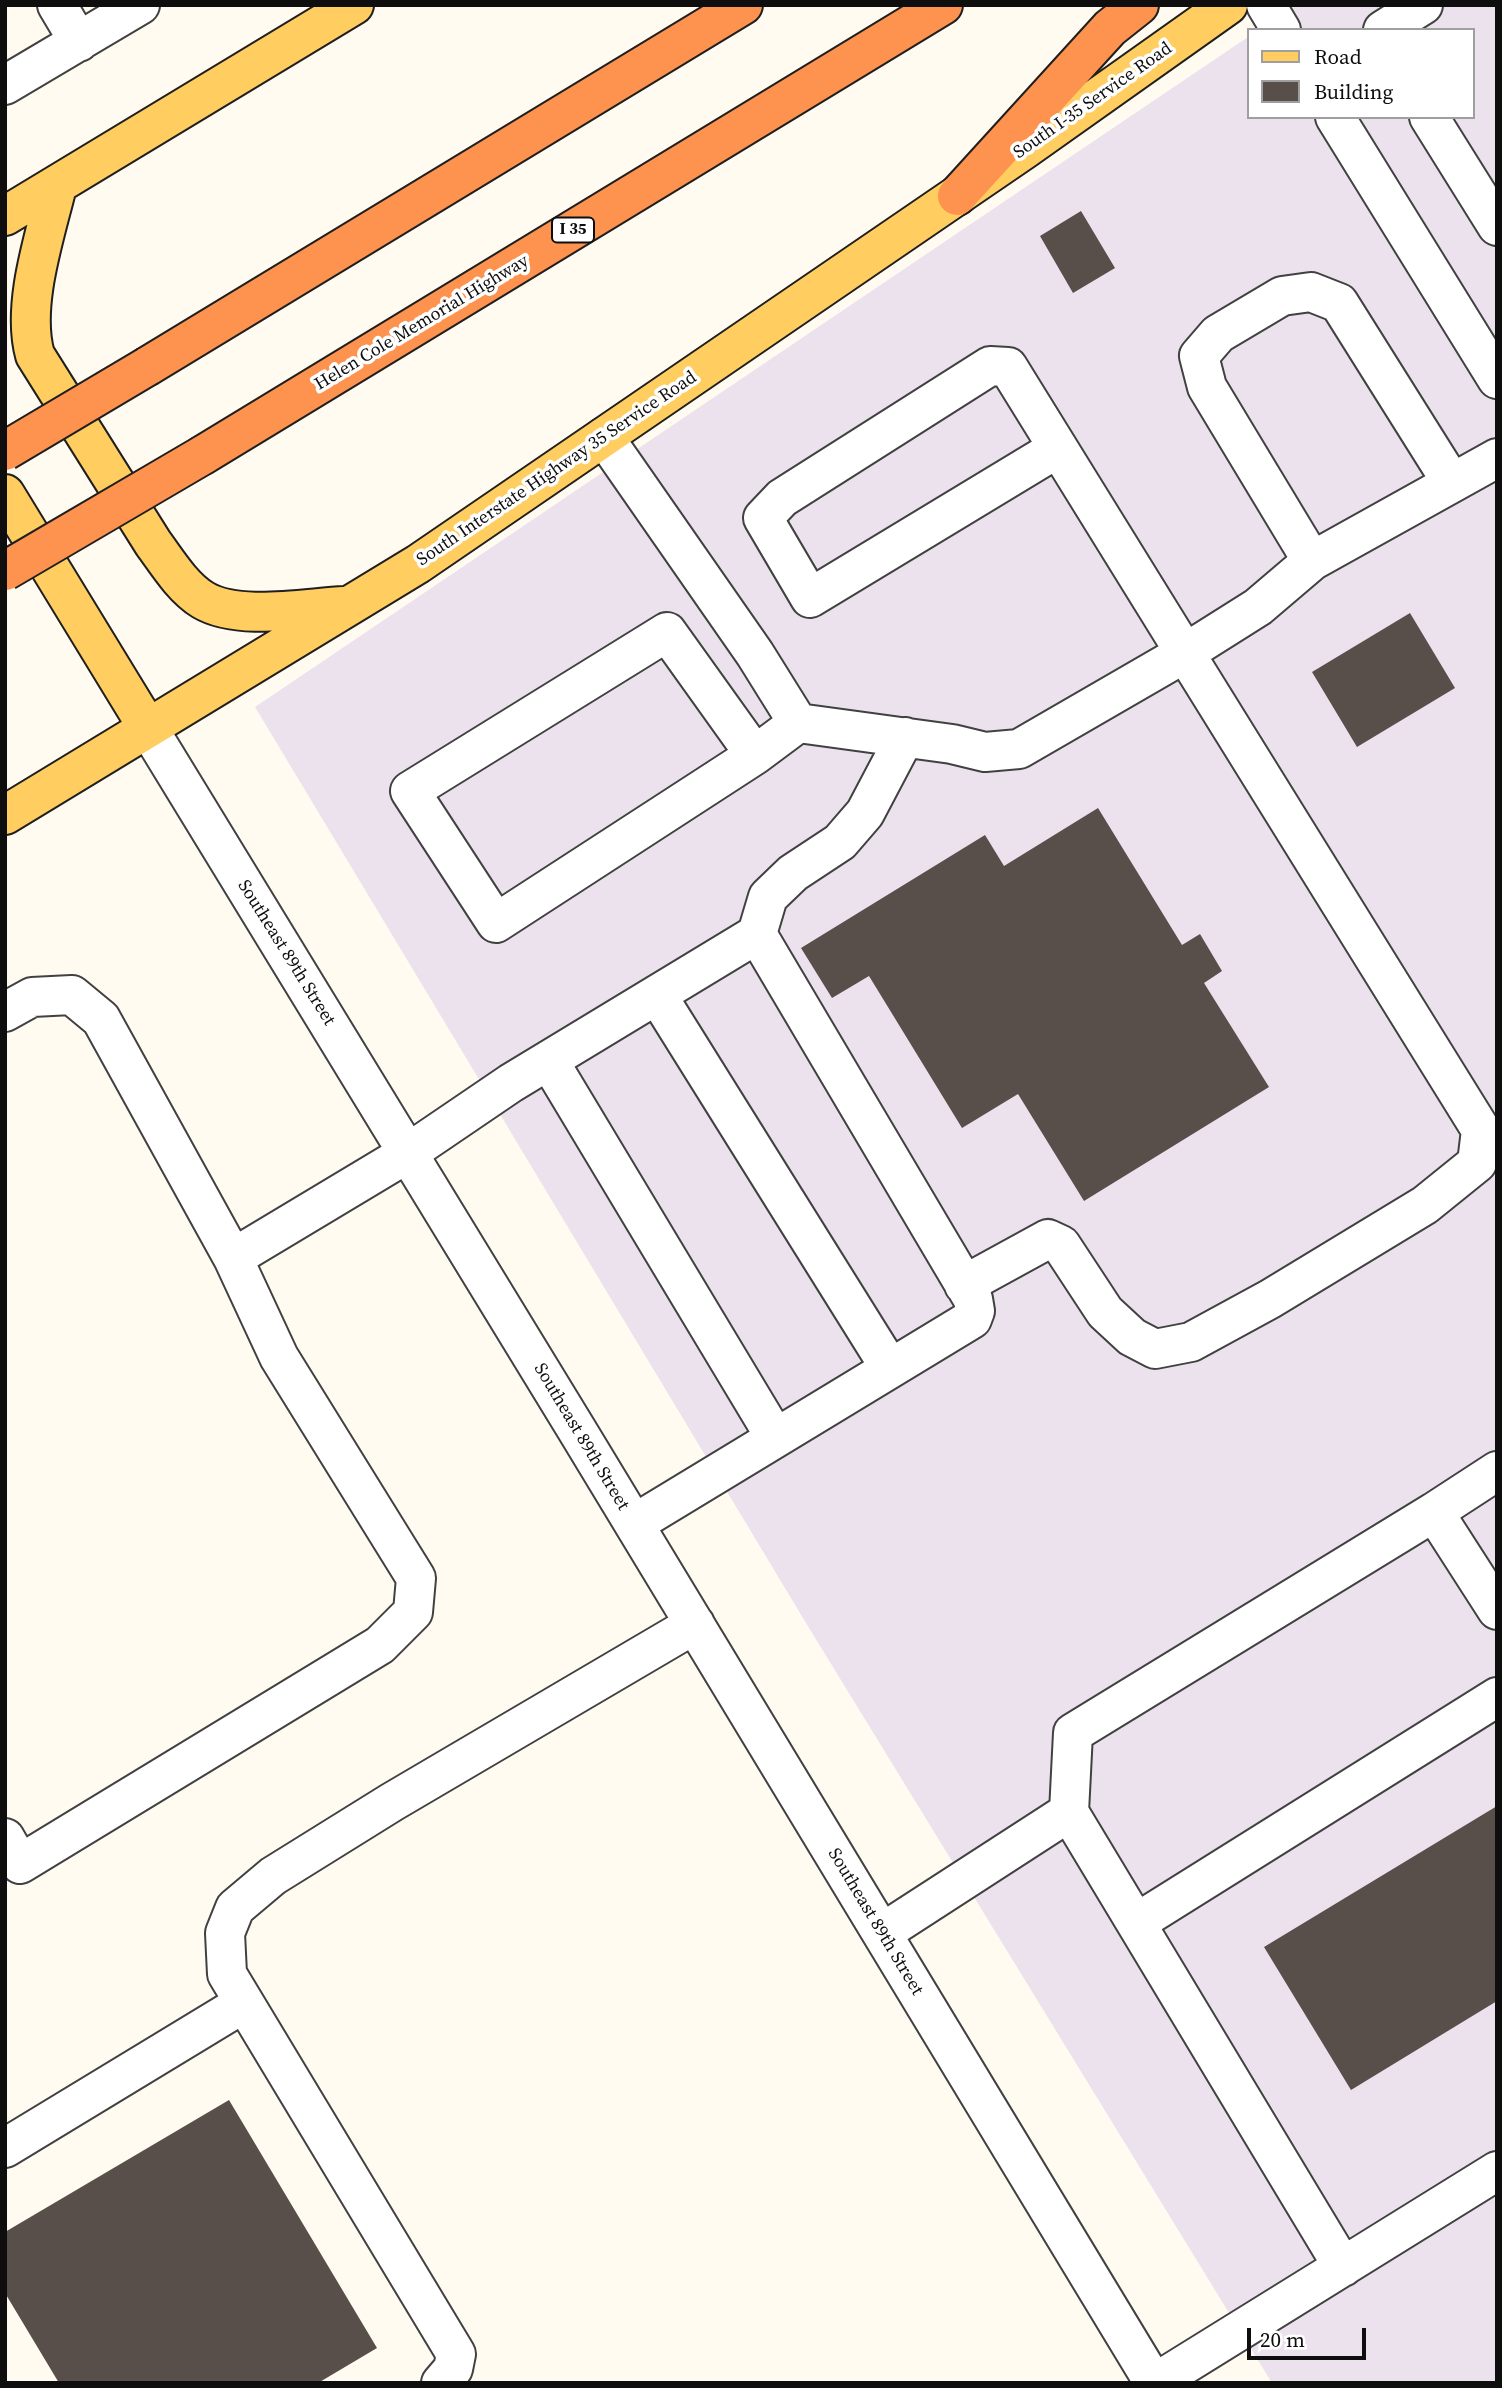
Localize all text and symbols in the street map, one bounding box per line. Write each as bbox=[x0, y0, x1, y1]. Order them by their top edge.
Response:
legend bbox=[1246, 28, 1474, 119]
street label: South I-35 Service Road bbox=[1010, 38, 1176, 164]
text: Road bbox=[1314, 42, 1362, 71]
text: Building bbox=[1314, 77, 1393, 106]
road number: I 35 bbox=[552, 218, 594, 242]
street label: Helen Cole Memorial Highway bbox=[311, 250, 533, 396]
street label: South Interstate Highway 35 Service Road bbox=[413, 367, 701, 571]
street label: Southeast 89th Street bbox=[232, 876, 340, 1030]
street label: Southeast 89th Street bbox=[529, 1360, 633, 1514]
street label: Southeast 89th Street bbox=[823, 1845, 927, 1999]
scale bar bbox=[1250, 2314, 1369, 2358]
text: 20 m bbox=[1260, 2325, 1305, 2354]

